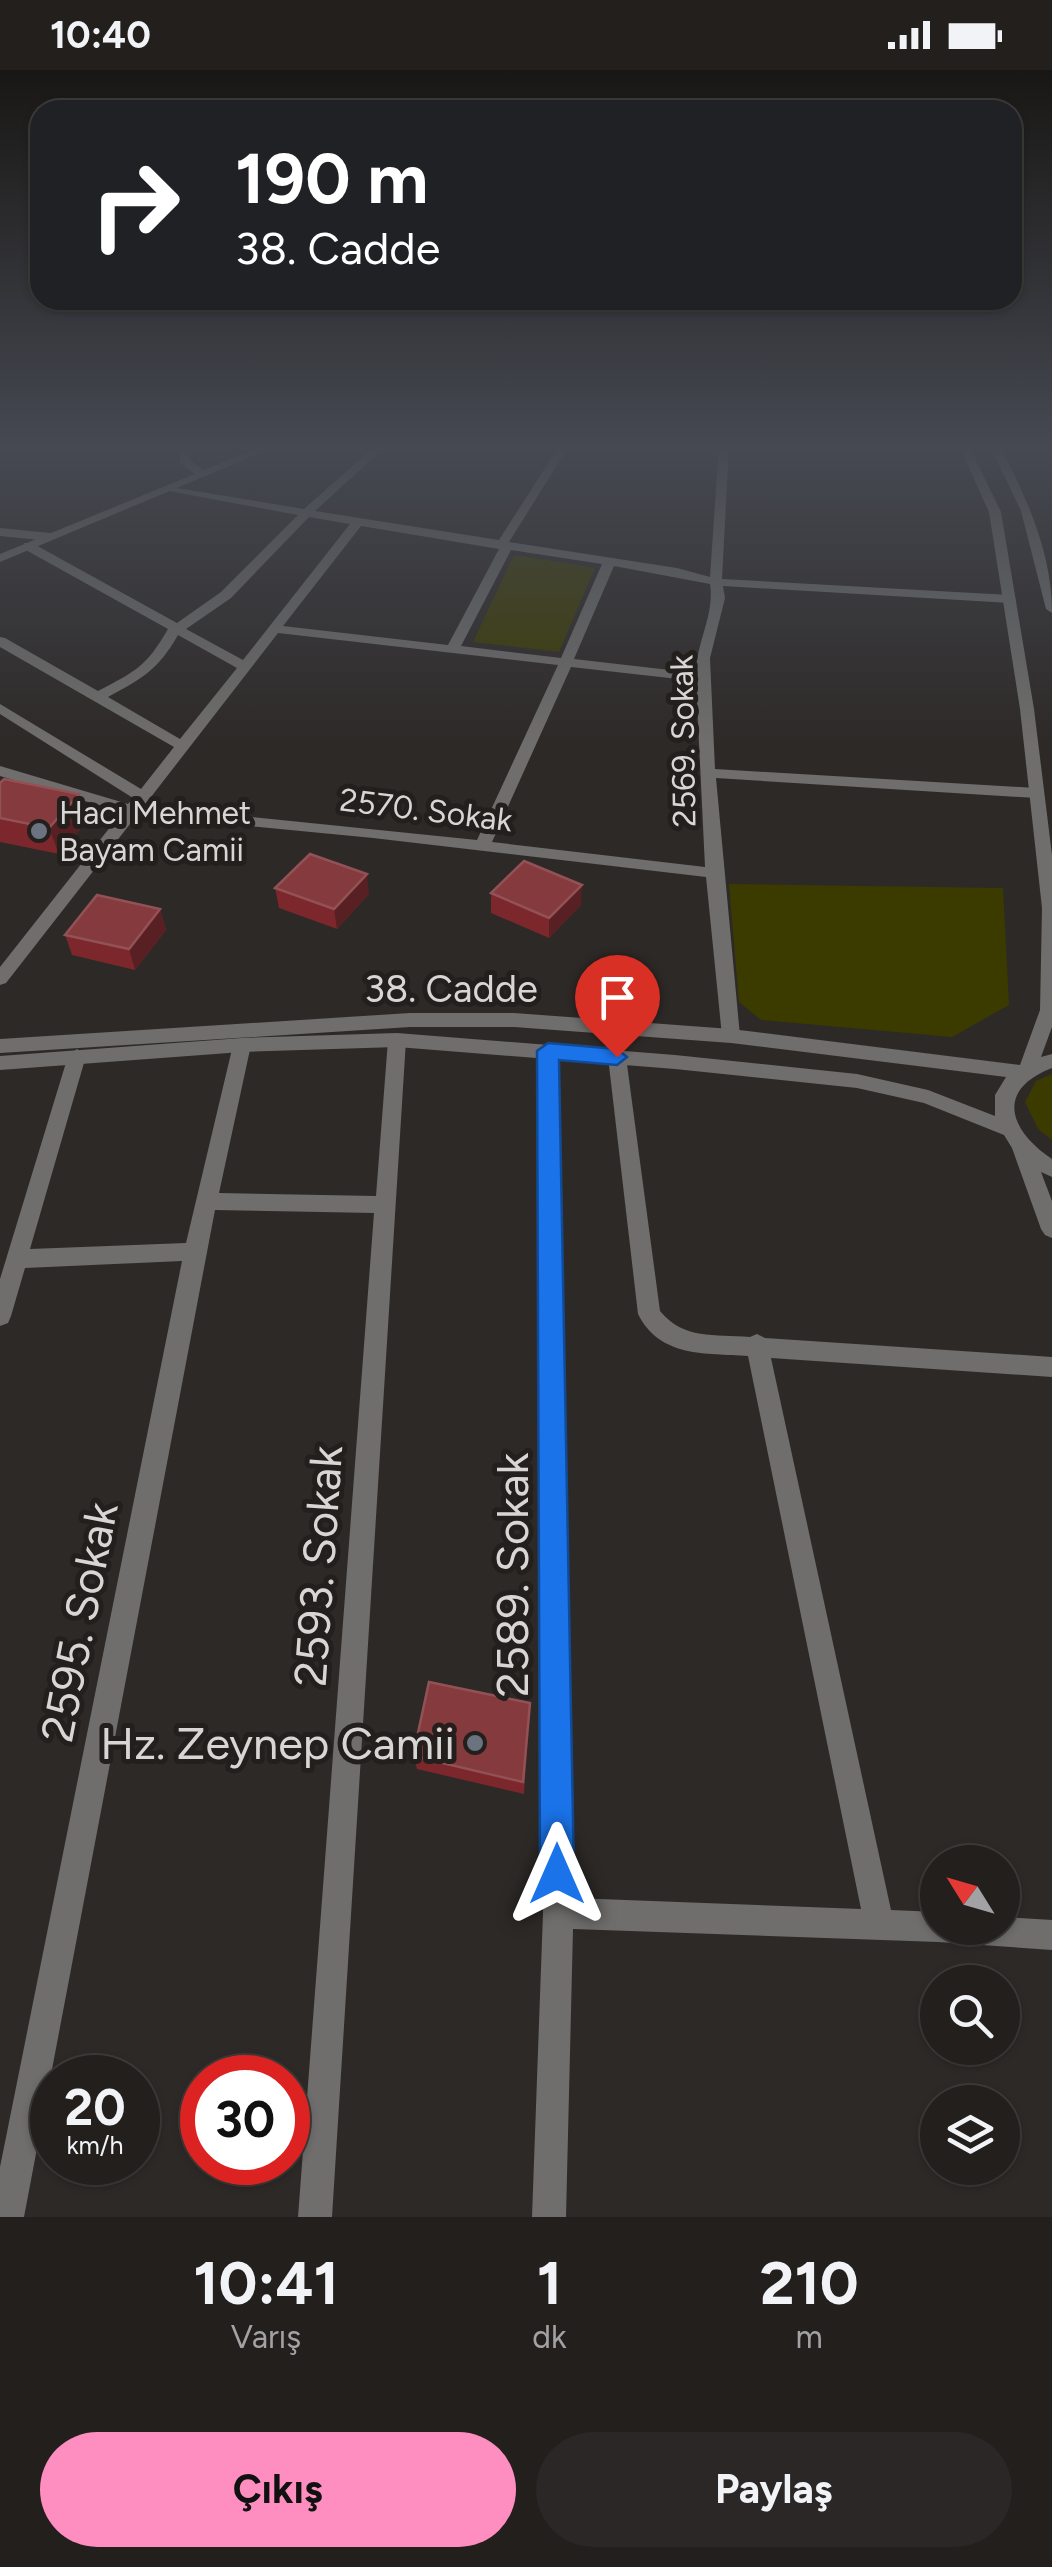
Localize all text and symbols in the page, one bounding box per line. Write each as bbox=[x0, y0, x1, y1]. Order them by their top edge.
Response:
text: 10:40 bbox=[50, 12, 151, 58]
text: 190 m bbox=[235, 136, 428, 221]
icon: right bbox=[70, 140, 200, 270]
text: 38. Cadde bbox=[235, 221, 440, 275]
street label: 2569. Sokak bbox=[662, 654, 704, 827]
street label: 2570. Sokak bbox=[337, 781, 515, 840]
place label: Hacı Mehmet Bayam Camii bbox=[59, 794, 251, 869]
marker: Hacı Mehmet Bayam Camii bbox=[28, 820, 50, 842]
pin bbox=[575, 955, 660, 1058]
street label: 38. Cadde bbox=[364, 966, 538, 1012]
icon: arrive bbox=[590, 970, 645, 1025]
street label: 2593. Sokak bbox=[283, 1444, 353, 1688]
street label: 2589. Sokak bbox=[485, 1453, 539, 1697]
street label: 2595. Sokak bbox=[29, 1498, 129, 1746]
place label: Hz. Zeynep Camii bbox=[100, 1716, 455, 1770]
marker: Hz. Zeynep Camii bbox=[464, 1732, 486, 1754]
position arrow bbox=[505, 1822, 609, 1926]
north arrow bbox=[920, 1845, 1020, 1945]
map controls bbox=[920, 1845, 1020, 2185]
button: search bbox=[920, 1965, 1020, 2065]
speed limit sign: 30 bbox=[180, 2055, 310, 2185]
text: 20 bbox=[64, 2077, 126, 2138]
button: layers bbox=[920, 2085, 1020, 2185]
text: km/h bbox=[66, 2130, 124, 2160]
text: 10:41 bbox=[193, 2247, 339, 2319]
text: 1 bbox=[537, 2247, 562, 2319]
text: 210 bbox=[760, 2247, 859, 2319]
text: Varış bbox=[231, 2318, 301, 2356]
text: dk bbox=[532, 2318, 566, 2356]
text: m bbox=[796, 2318, 823, 2356]
button: Çıkış bbox=[40, 2432, 516, 2547]
button: Paylaş bbox=[536, 2432, 1012, 2547]

